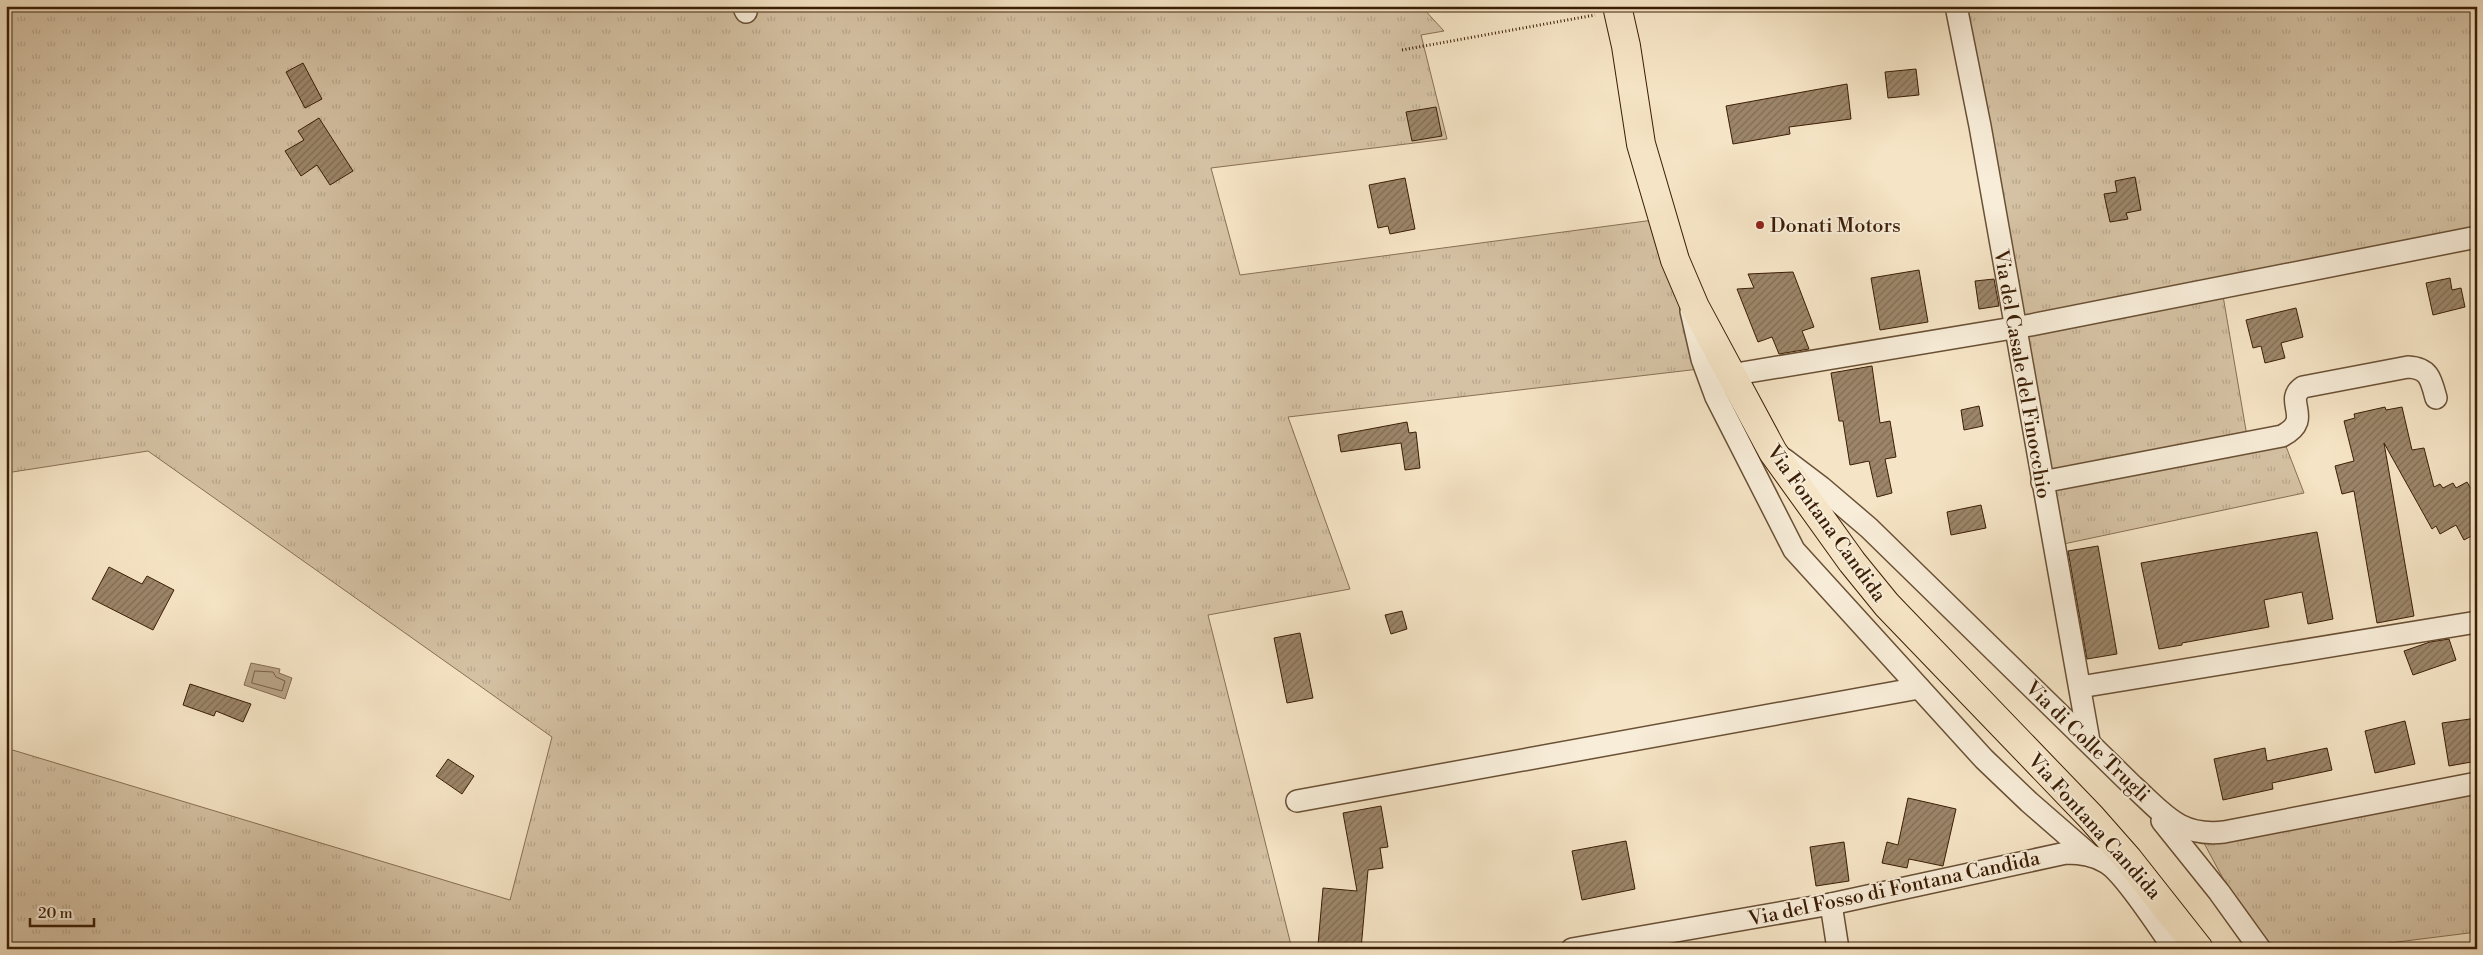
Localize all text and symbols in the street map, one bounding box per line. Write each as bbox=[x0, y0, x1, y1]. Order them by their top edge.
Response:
place label: Donati Motors bbox=[1770, 214, 1901, 239]
marker: Donati Motors bbox=[1754, 219, 1766, 231]
street label: Via del Casale del Finocchio bbox=[1987, 247, 2056, 501]
street label: Via Fontana Candida bbox=[1760, 440, 1892, 608]
street label: Via di Colle Trugli bbox=[2019, 675, 2155, 808]
street label: Via Fontana Candida bbox=[2021, 748, 2167, 906]
street label: Via del Fosso di Fontana Candida bbox=[1745, 846, 2043, 933]
scale bar bbox=[30, 895, 94, 927]
text: 20 m bbox=[38, 904, 73, 923]

